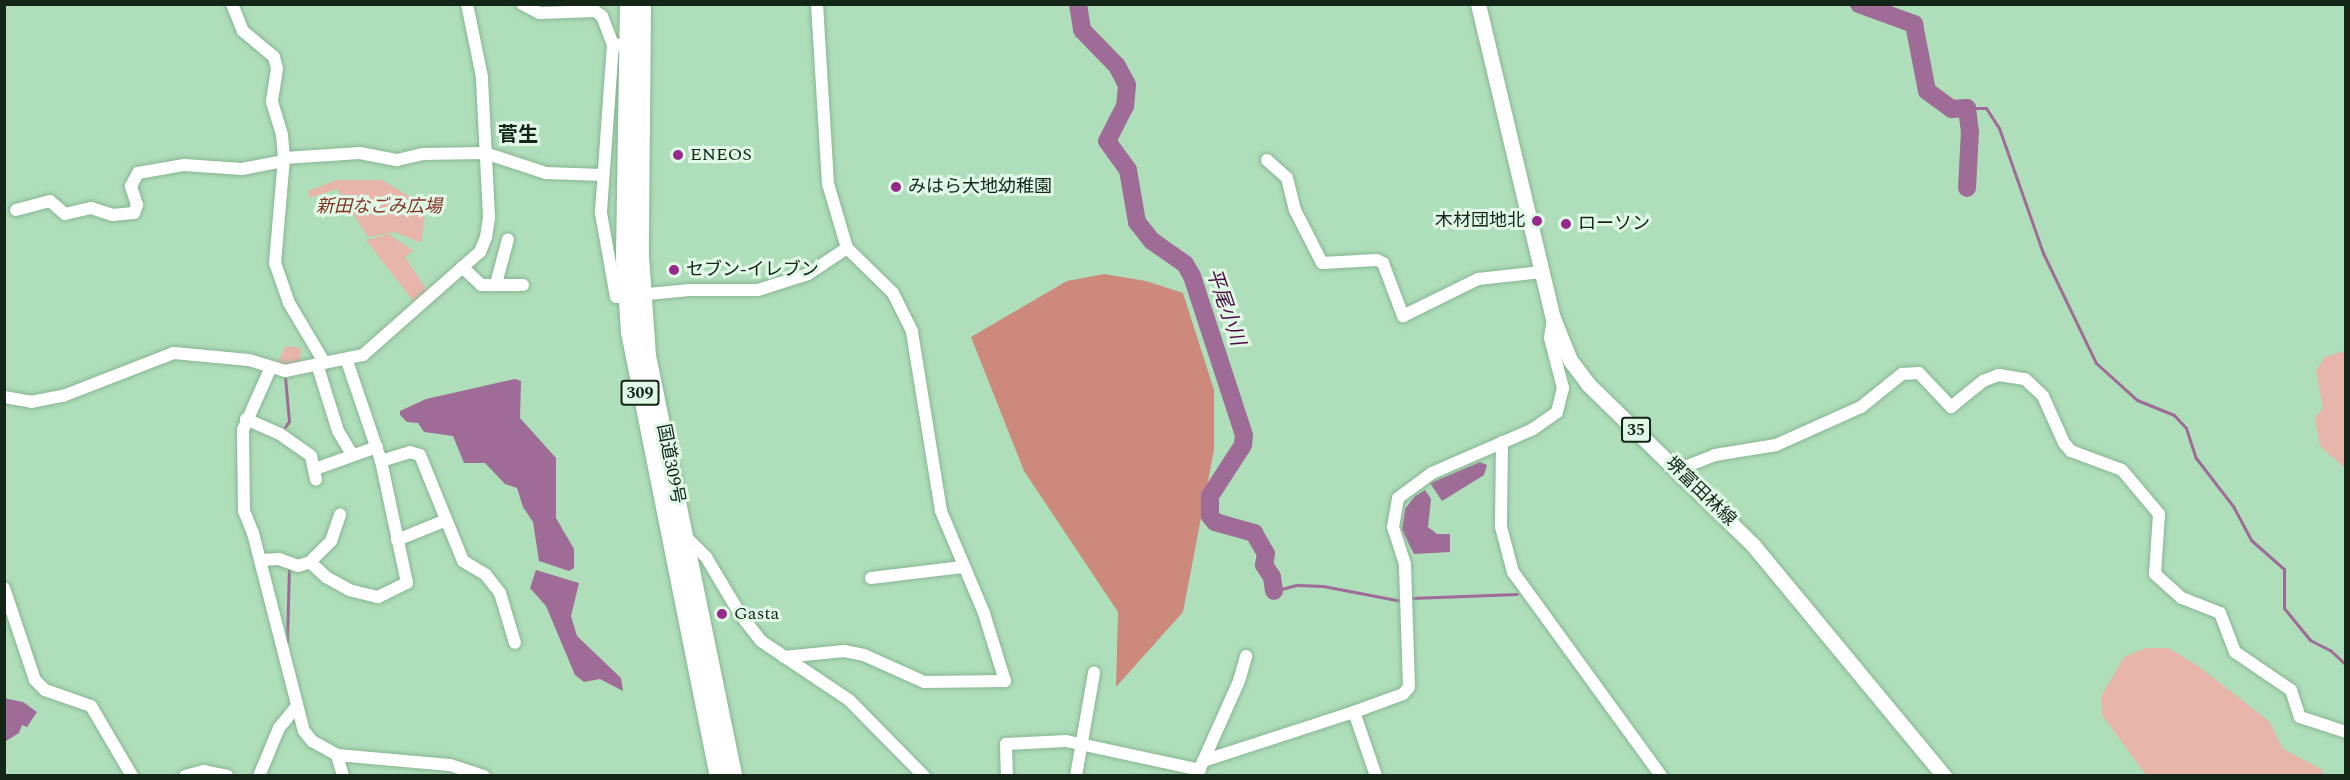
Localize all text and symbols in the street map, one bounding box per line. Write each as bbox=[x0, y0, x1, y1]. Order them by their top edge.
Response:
district label: 菅生 bbox=[498, 123, 538, 147]
place label: ENEOS bbox=[690, 144, 752, 166]
marker: ENEOS bbox=[671, 148, 685, 162]
place label: みはら大地幼稚園 bbox=[908, 176, 1052, 198]
marker: みはら大地幼稚園 bbox=[889, 180, 903, 194]
park label: 新田なごみ広場 bbox=[316, 196, 442, 218]
place label: 木材団地北 bbox=[1435, 210, 1525, 232]
place label: ローソン bbox=[1578, 213, 1650, 235]
marker: 木材団地北 bbox=[1530, 214, 1544, 228]
marker: ローソン bbox=[1559, 217, 1573, 231]
place label: セブン-イレブン bbox=[686, 259, 819, 281]
marker: セブン-イレブン bbox=[667, 263, 681, 277]
water label: 平尾小川 bbox=[1201, 265, 1249, 349]
road number: 309 bbox=[620, 380, 660, 406]
road number: 35 bbox=[1621, 417, 1651, 443]
street label: 国道309号 bbox=[652, 422, 688, 506]
street label: 堺富田林線 bbox=[1660, 453, 1740, 531]
place label: Gasta bbox=[734, 603, 779, 625]
marker: Gasta bbox=[715, 607, 729, 621]

